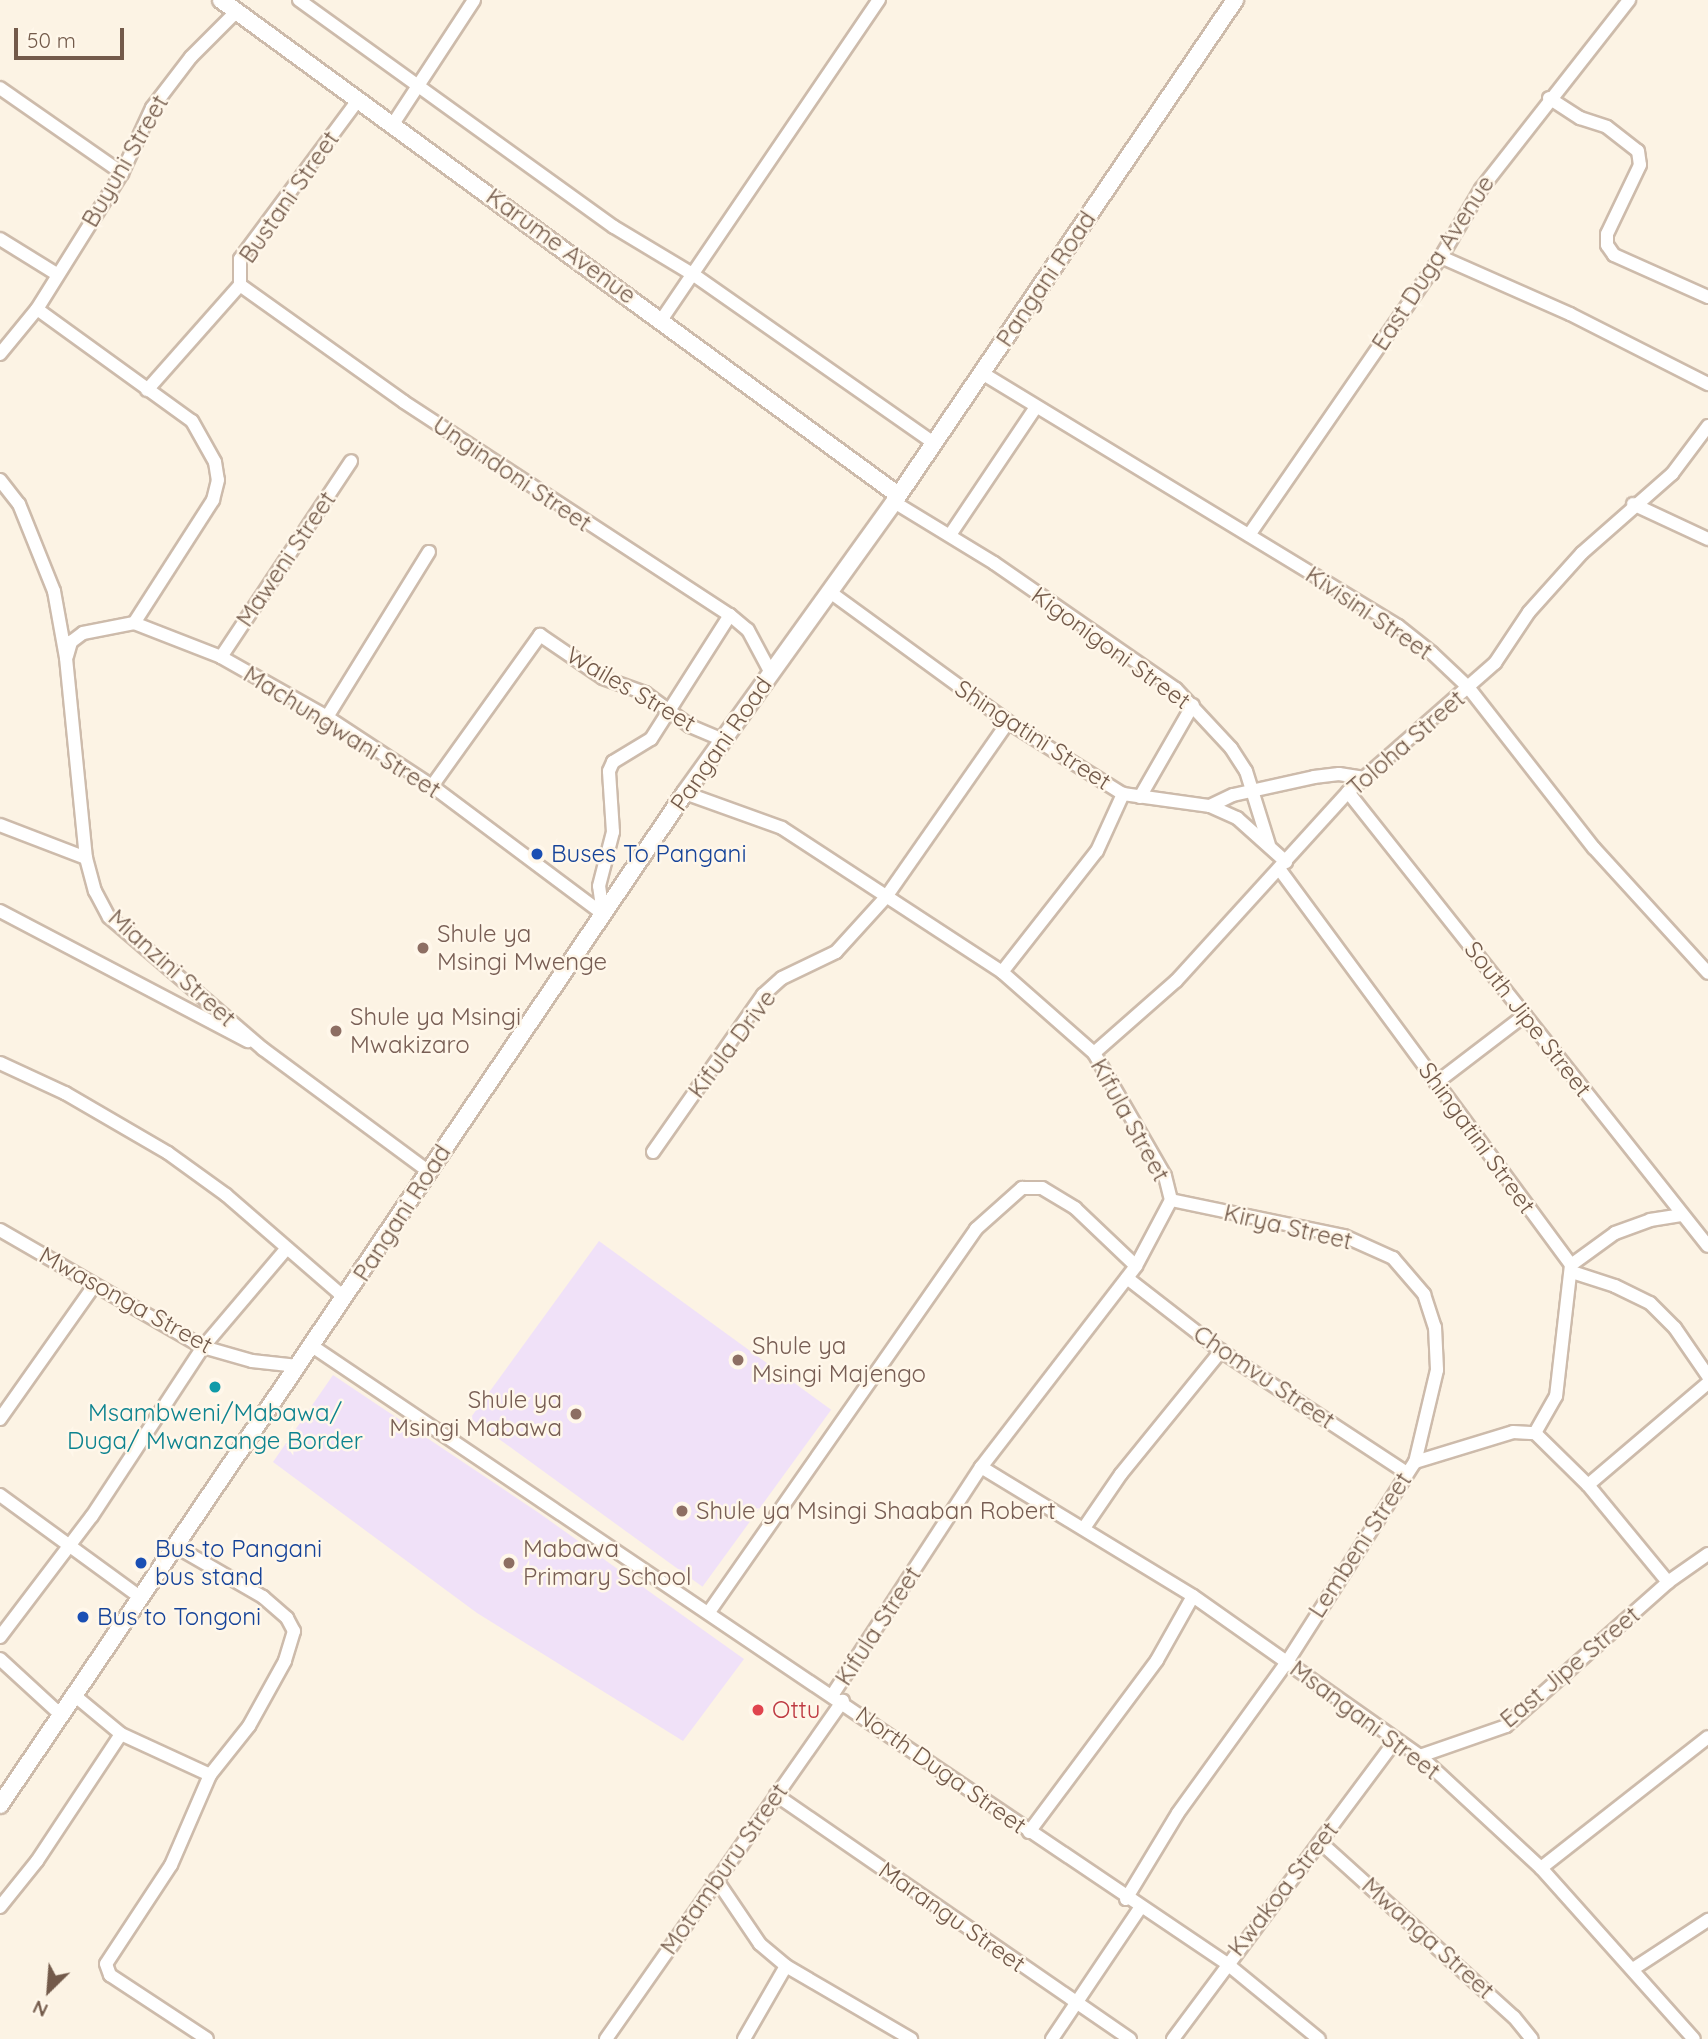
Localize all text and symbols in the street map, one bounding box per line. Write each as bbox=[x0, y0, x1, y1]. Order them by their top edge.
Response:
scale bar bbox=[18, 14, 128, 58]
text: 50 m bbox=[27, 27, 76, 53]
street label: Buyuni Street bbox=[76, 90, 174, 232]
street label: Bustani Street bbox=[233, 126, 345, 268]
street label: East Duga Avenue bbox=[1366, 170, 1500, 356]
street label: Karume Avenue bbox=[481, 182, 641, 310]
street label: Pangani Road bbox=[990, 206, 1102, 352]
street label: Ungindoni Street bbox=[427, 410, 597, 538]
street label: Maweni Street bbox=[230, 486, 342, 632]
street label: Kivisini Street bbox=[1300, 560, 1438, 666]
street label: Kigonigoni Street bbox=[1026, 581, 1196, 715]
street label: Wailes Street bbox=[561, 640, 701, 738]
street label: Machungwani Street bbox=[238, 660, 446, 804]
street label: Pangani Road bbox=[664, 671, 778, 817]
street label: Shingatini Street bbox=[950, 674, 1116, 796]
street label: Toloha Street bbox=[1341, 684, 1471, 802]
place label: Buses To Pangani bbox=[551, 840, 747, 868]
marker: Buses To Pangani bbox=[529, 846, 545, 862]
street label: Mianzini Street bbox=[102, 903, 242, 1033]
place label: Shule ya Msingi Mwenge bbox=[437, 920, 607, 976]
street label: South Jipe Street bbox=[1458, 936, 1598, 1102]
marker: Shule ya Msingi Mwenge bbox=[415, 940, 431, 956]
street label: Kifula Drive bbox=[682, 984, 782, 1104]
place label: Shule ya Msingi Mwakizaro bbox=[350, 1003, 521, 1059]
marker: Shule ya Msingi Mwakizaro bbox=[328, 1023, 344, 1039]
street label: Kifula Street bbox=[1084, 1054, 1176, 1186]
street label: Shingatini Street bbox=[1412, 1057, 1542, 1219]
street label: Pangani Road bbox=[347, 1139, 457, 1287]
street label: Kirya Street bbox=[1221, 1198, 1355, 1256]
street label: Mwasonga Street bbox=[34, 1240, 218, 1360]
street label: Chomvu Street bbox=[1188, 1319, 1340, 1435]
place label: Shule ya Msingi Majengo bbox=[752, 1332, 926, 1388]
marker: Shule ya Msingi Majengo bbox=[730, 1352, 746, 1368]
marker: Msambweni/Mabawa/ Duga/ Mwanzange Border bbox=[207, 1379, 223, 1395]
place label: Shule ya Msingi Mabawa bbox=[389, 1386, 562, 1442]
place label: Msambweni/Mabawa/ Duga/ Mwanzange Border bbox=[67, 1399, 363, 1455]
marker: Shule ya Msingi Mabawa bbox=[568, 1406, 584, 1422]
street label: Lembeni Street bbox=[1302, 1467, 1418, 1623]
place label: Shule ya Msingi Shaaban Robert bbox=[696, 1497, 1056, 1525]
marker: Shule ya Msingi Shaaban Robert bbox=[674, 1503, 690, 1519]
place label: Bus to Pangani bus stand bbox=[155, 1535, 322, 1591]
place label: Mabawa Primary School bbox=[523, 1535, 692, 1591]
marker: Bus to Pangani bus stand bbox=[133, 1555, 149, 1571]
marker: Mabawa Primary School bbox=[501, 1555, 517, 1571]
street label: Kifula Street bbox=[829, 1561, 927, 1691]
street label: East Jipe Street bbox=[1494, 1600, 1646, 1734]
place label: Bus to Tongoni bbox=[97, 1603, 261, 1631]
marker: Bus to Tongoni bbox=[75, 1609, 91, 1625]
street label: Msangani Street bbox=[1284, 1654, 1446, 1786]
place label: Ottu bbox=[772, 1696, 820, 1724]
street label: North Duga Street bbox=[850, 1700, 1032, 1840]
marker: Ottu bbox=[750, 1702, 766, 1718]
street label: Motamburu Street bbox=[654, 1778, 794, 1960]
street label: Kwakoa Street bbox=[1222, 1816, 1344, 1962]
street label: Marangu Street bbox=[873, 1856, 1031, 1978]
street label: Mwanga Street bbox=[1356, 1871, 1500, 2005]
north arrow bbox=[14, 1955, 84, 2025]
text: N bbox=[29, 1995, 52, 2023]

